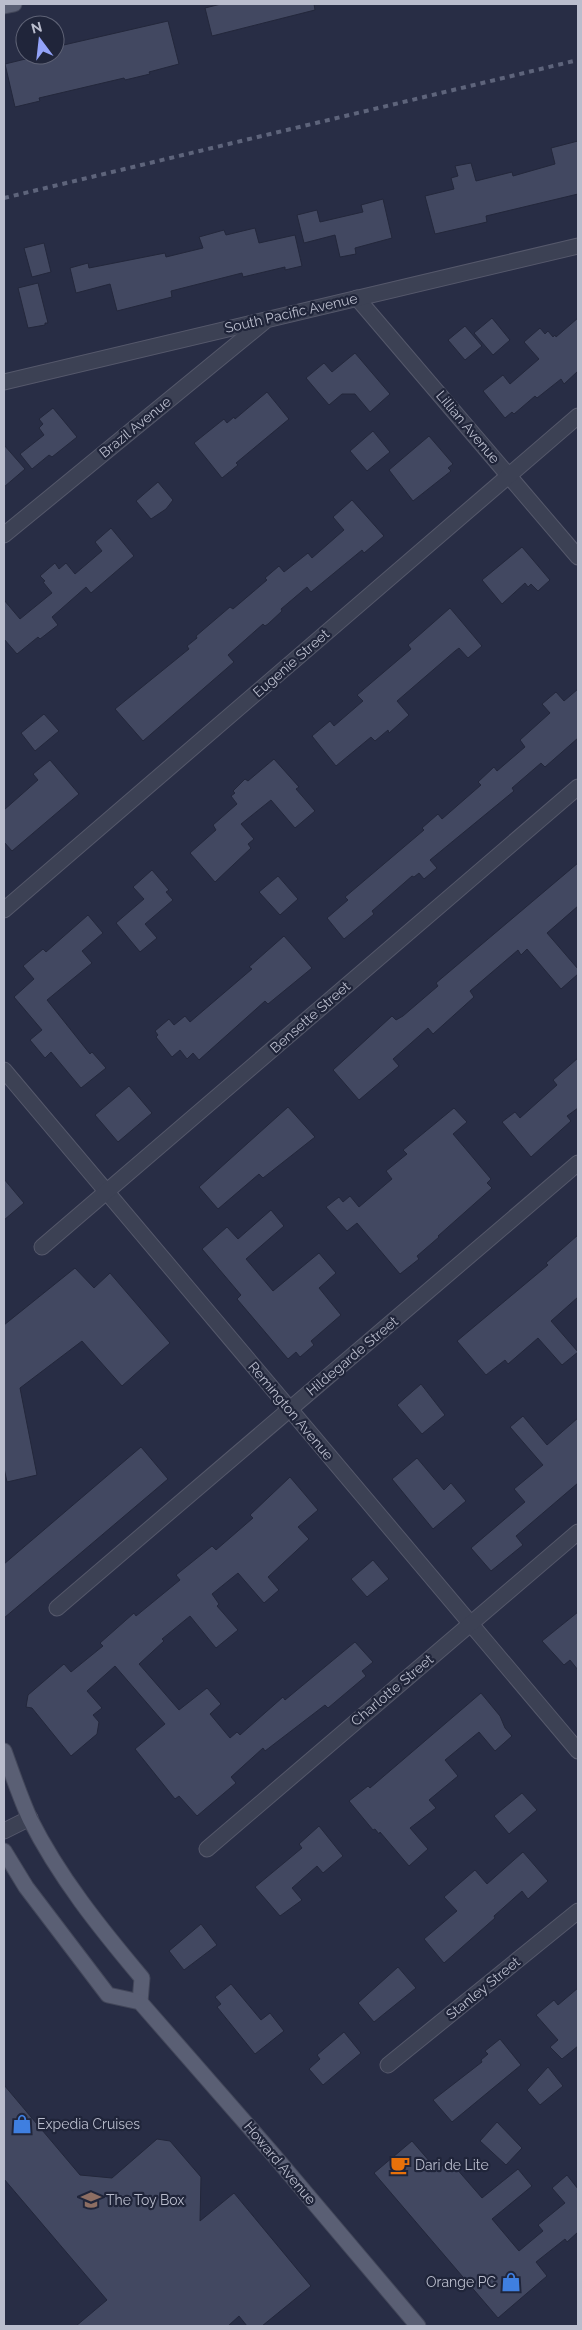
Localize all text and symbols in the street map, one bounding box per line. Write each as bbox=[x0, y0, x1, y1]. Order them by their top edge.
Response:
north arrow bbox=[15, 15, 65, 65]
text: N bbox=[29, 18, 44, 37]
street label: South Pacific Avenue bbox=[223, 290, 359, 336]
street label: Lillian Avenue bbox=[433, 387, 503, 467]
street label: Brazil Avenue bbox=[96, 393, 174, 461]
street label: Eugenie Street bbox=[250, 625, 332, 700]
street label: Bensette Street bbox=[267, 978, 353, 1056]
street label: Hildegarde Street bbox=[303, 1313, 401, 1399]
street label: Remington Avenue bbox=[245, 1359, 337, 1463]
street label: Charlotte Street bbox=[348, 1651, 437, 1729]
street label: Stanley Street bbox=[443, 1953, 523, 2023]
shop icon: Expedia Cruises bbox=[11, 2113, 33, 2135]
place label: Expedia Cruises bbox=[37, 2116, 140, 2132]
street label: Howard Avenue bbox=[241, 2118, 319, 2208]
cafe icon: Dari de Lite bbox=[389, 2154, 411, 2176]
place label: Dari de Lite bbox=[415, 2157, 489, 2173]
school or university icon: The Toy Box bbox=[80, 2189, 102, 2211]
place label: The Toy Box bbox=[106, 2192, 184, 2208]
shop icon: Orange PC bbox=[500, 2271, 522, 2293]
place label: Orange PC bbox=[426, 2274, 496, 2290]

